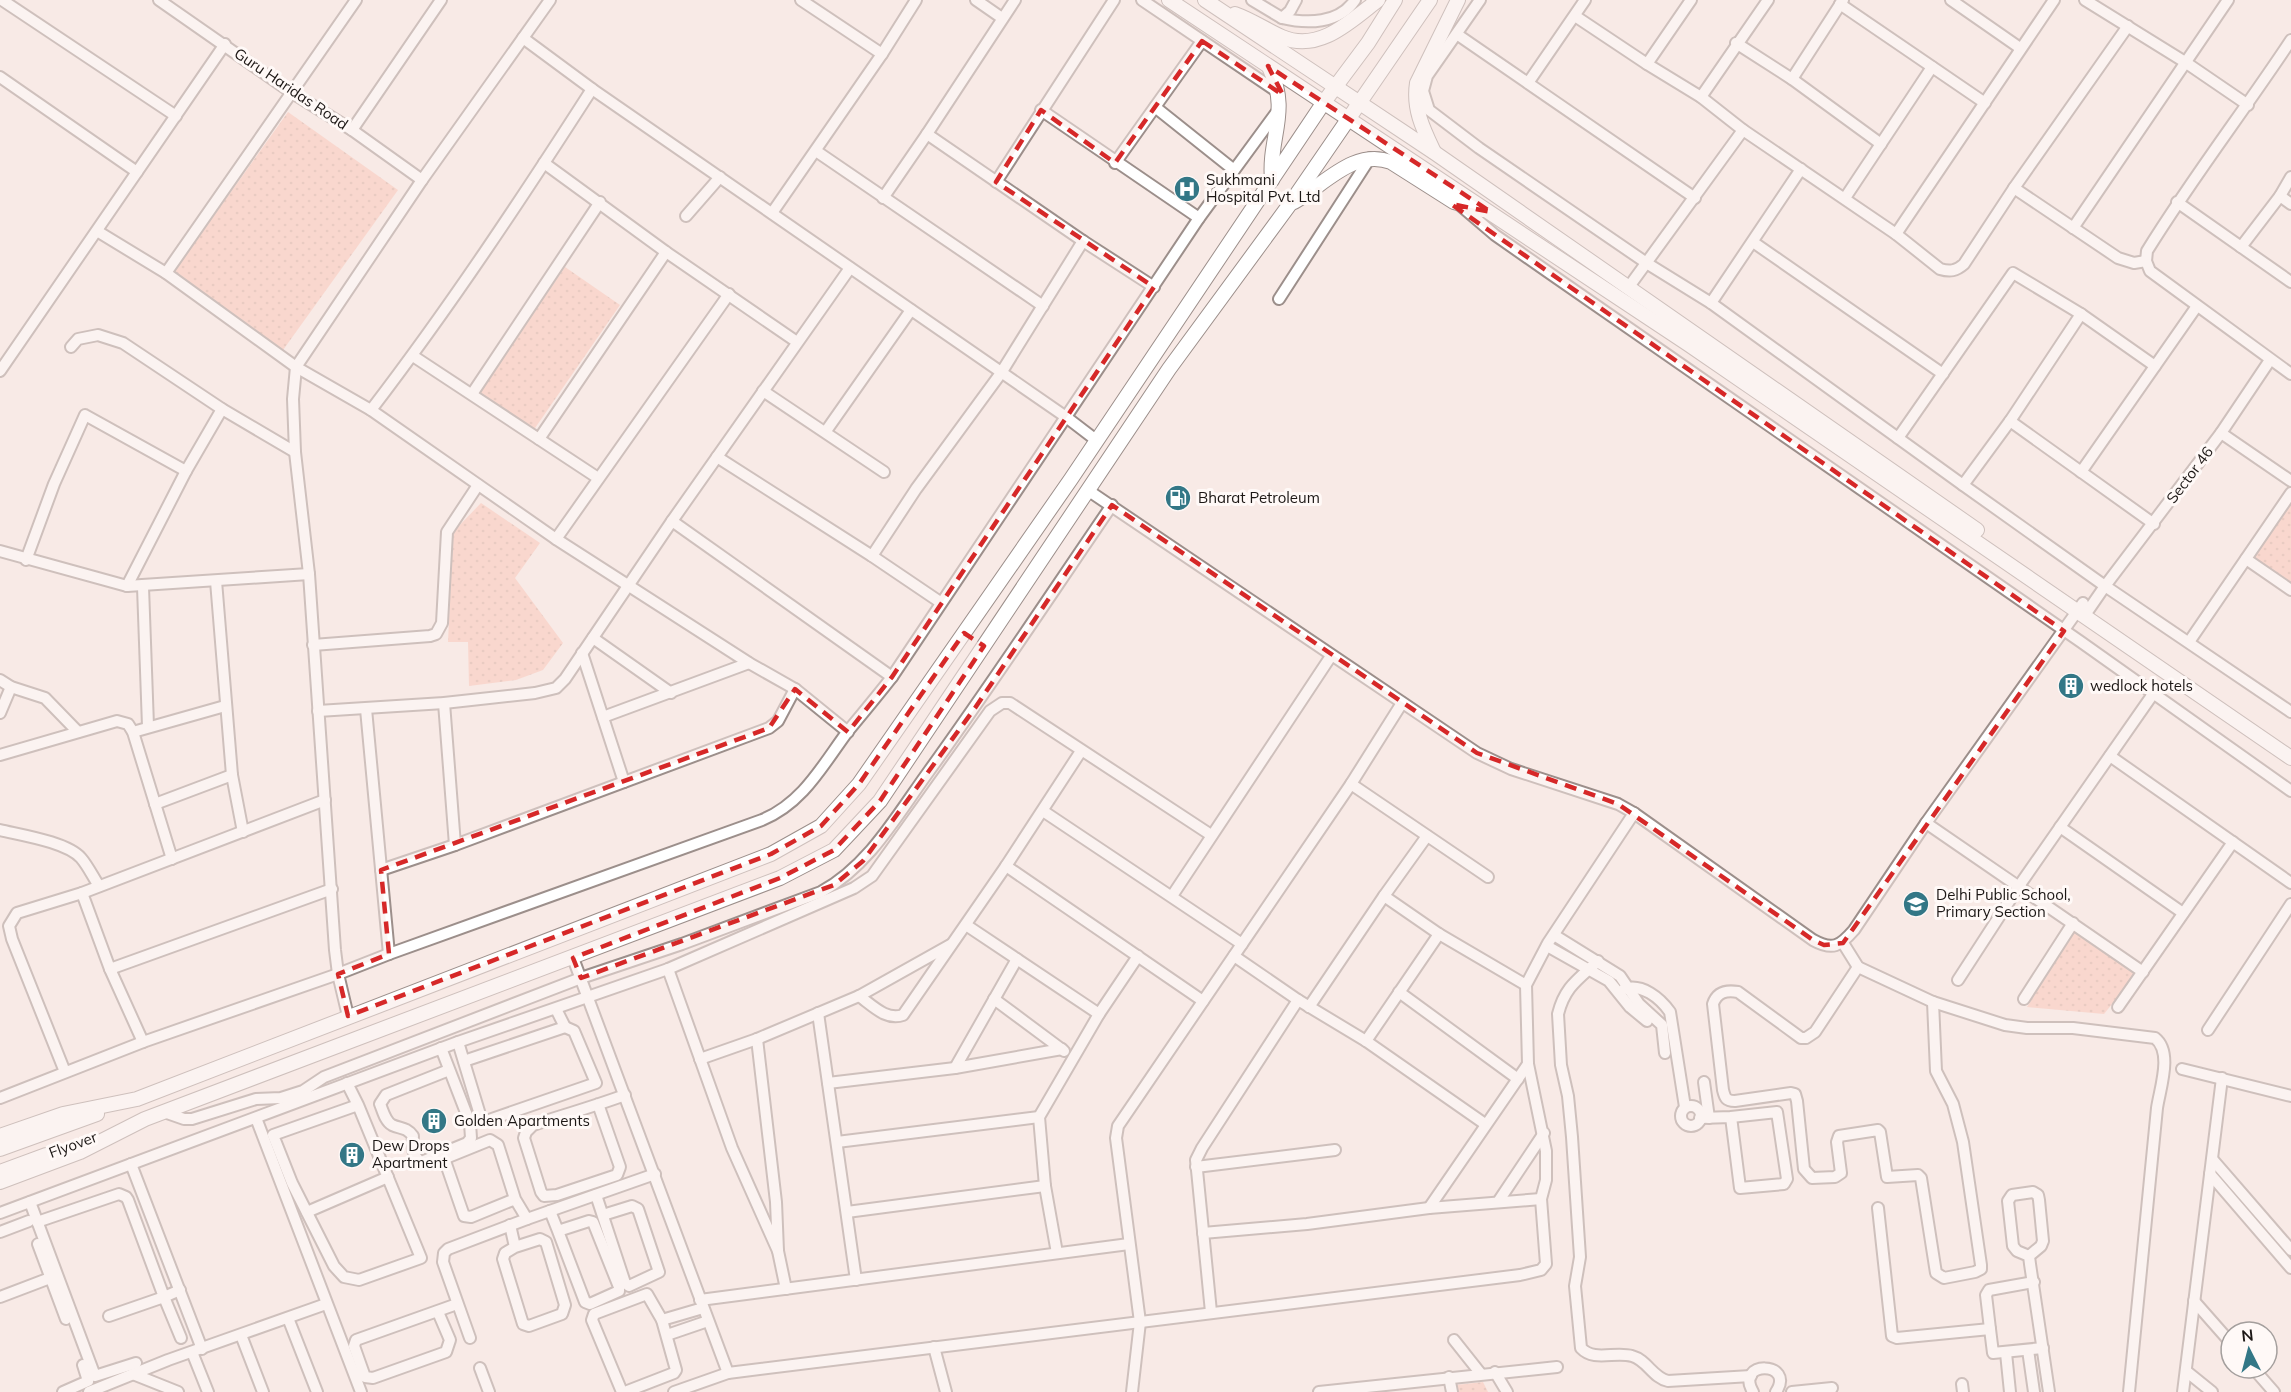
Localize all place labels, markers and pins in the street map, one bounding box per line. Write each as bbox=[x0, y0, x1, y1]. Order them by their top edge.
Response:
place label: Sukhmani Hospital Pvt. Ltd bbox=[1206, 170, 1320, 206]
hospital icon: Sukhmani Hospital Pvt. Ltd bbox=[1172, 174, 1202, 204]
fuel station icon: Bharat Petroleum bbox=[1163, 483, 1193, 513]
place label: Bharat Petroleum bbox=[1198, 488, 1320, 507]
building icon: wedlock hotels bbox=[2056, 671, 2086, 701]
place label: wedlock hotels bbox=[2090, 676, 2193, 695]
place label: Delhi Public School, Primary Section bbox=[1936, 885, 2071, 921]
school or university icon: Delhi Public School, Primary Section bbox=[1901, 889, 1931, 919]
building icon: Golden Apartments bbox=[419, 1106, 449, 1136]
place label: Golden Apartments bbox=[454, 1111, 590, 1130]
place label: Dew Drops Apartment bbox=[372, 1136, 450, 1172]
building icon: Dew Drops Apartment bbox=[337, 1140, 367, 1170]

